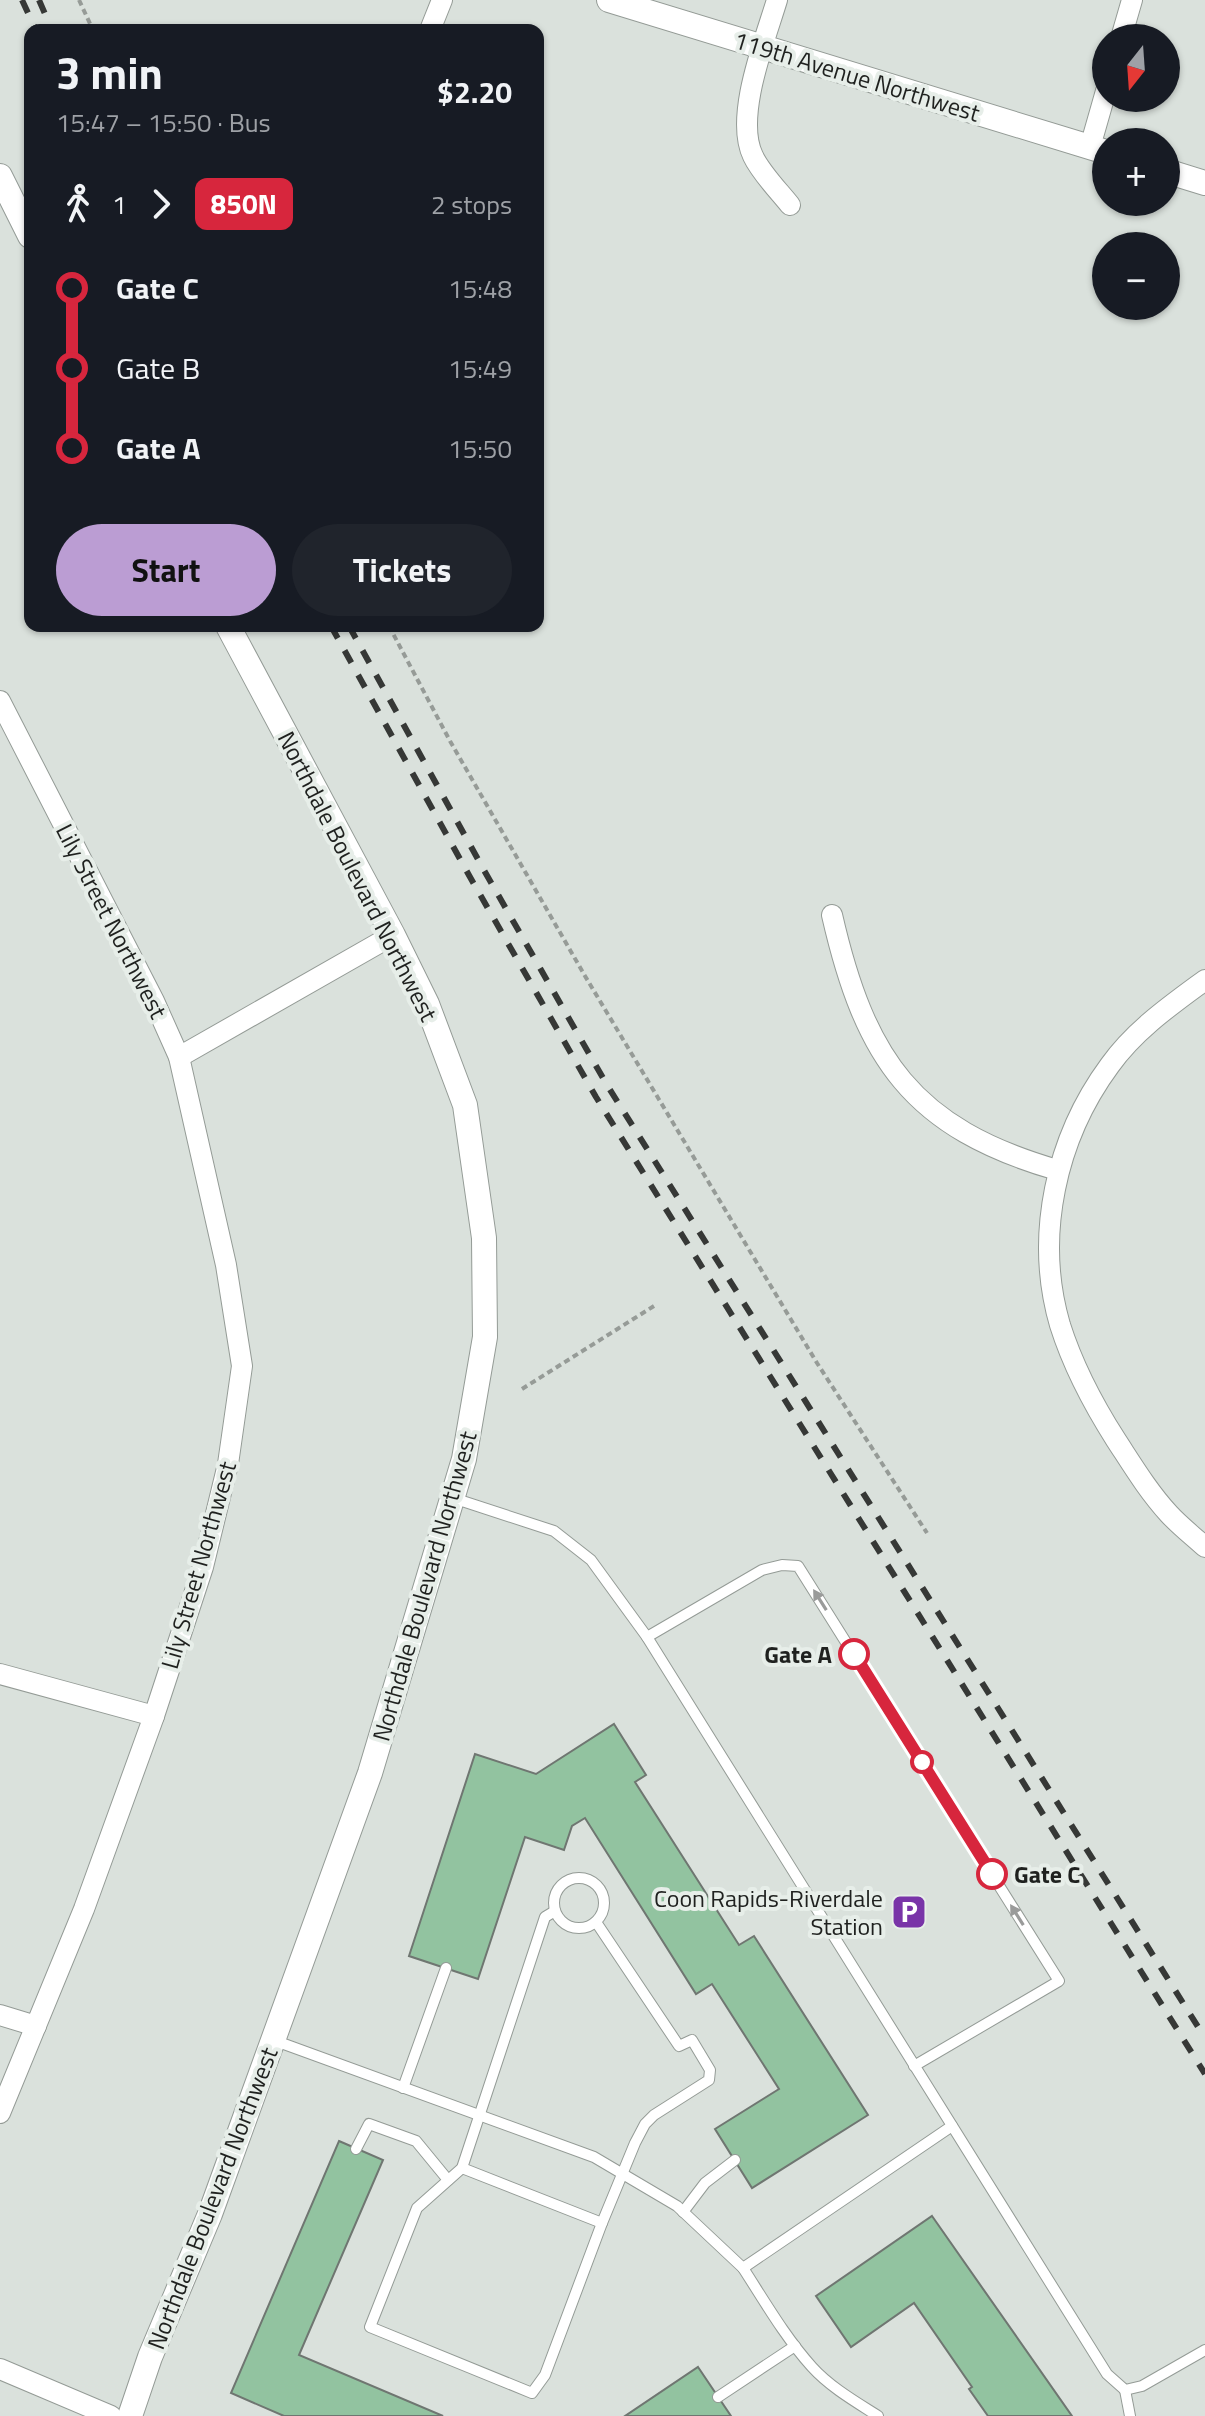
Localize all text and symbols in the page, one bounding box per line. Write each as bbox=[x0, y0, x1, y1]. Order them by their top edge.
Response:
street label: 119th Avenue Northwest bbox=[730, 21, 985, 131]
north arrow bbox=[1092, 24, 1180, 112]
map controls bbox=[1092, 24, 1180, 320]
text: 3 min bbox=[56, 39, 163, 106]
text: $2.20 bbox=[437, 69, 512, 115]
text: 15:47 – 15:50 · Bus bbox=[56, 103, 271, 142]
button: + bbox=[1092, 128, 1180, 216]
icon: walk bbox=[56, 182, 100, 226]
icon: forward bbox=[139, 182, 183, 226]
text: 850N bbox=[211, 182, 277, 225]
text: 1 bbox=[112, 185, 127, 224]
text: 2 stops bbox=[431, 185, 512, 224]
button: − bbox=[1092, 232, 1180, 320]
text: Gate C bbox=[116, 265, 199, 311]
text: 15:48 bbox=[448, 269, 512, 308]
text: Gate B bbox=[116, 345, 200, 391]
text: 15:49 bbox=[448, 349, 512, 388]
text: Gate A bbox=[116, 425, 201, 471]
text: 15:50 bbox=[448, 429, 512, 468]
button: Start bbox=[56, 524, 276, 616]
button: Tickets bbox=[292, 524, 512, 616]
street label: Northdale Boulevard Northwest bbox=[269, 725, 447, 1028]
street label: Lily Street Northwest bbox=[47, 817, 177, 1025]
street label: Northdale Boulevard Northwest bbox=[362, 1426, 486, 1745]
street label: Lily Street Northwest bbox=[151, 1456, 245, 1673]
one-way arrow bbox=[813, 1589, 827, 1611]
place label: Gate A bbox=[764, 1636, 833, 1672]
marker: Gate A bbox=[839, 1639, 869, 1669]
unlabelled marker bbox=[911, 1751, 933, 1773]
place label: Gate C bbox=[1014, 1856, 1080, 1892]
marker: Gate C bbox=[977, 1859, 1007, 1889]
place label: Coon Rapids-Riverdale Station bbox=[654, 1880, 883, 1944]
parking icon: Coon Rapids-Riverdale Station bbox=[890, 1893, 928, 1931]
one-way arrow bbox=[1011, 1904, 1025, 1926]
street label: Northdale Boulevard Northwest bbox=[138, 2041, 287, 2354]

